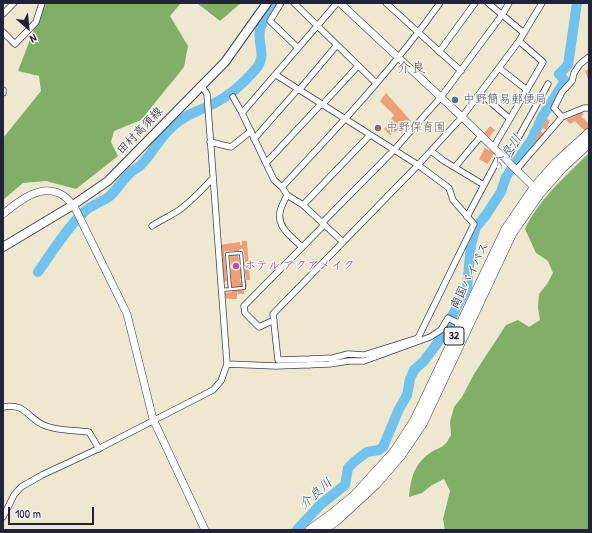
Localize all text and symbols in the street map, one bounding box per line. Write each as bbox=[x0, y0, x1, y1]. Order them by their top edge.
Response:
north arrow bbox=[8, 8, 48, 48]
text: N bbox=[28, 31, 39, 46]
district label: 介良 bbox=[397, 60, 425, 76]
place label: 中野簡易郵便局 bbox=[463, 93, 547, 107]
marker: 中野簡易郵便局 bbox=[450, 95, 460, 105]
street label: 田村高須線 bbox=[114, 104, 166, 158]
place label: 中野保育園 bbox=[386, 121, 446, 135]
marker: 中野保育園 bbox=[373, 123, 383, 133]
water label: 介良川 bbox=[491, 131, 525, 173]
street label: 南国バイパス bbox=[448, 240, 492, 312]
place label: ホテル アクアメイク bbox=[244, 259, 355, 273]
marker: ホテル アクアメイク bbox=[231, 261, 241, 271]
road number: 32 bbox=[444, 327, 464, 345]
water label: 介良川 bbox=[296, 475, 336, 513]
scale bar bbox=[10, 499, 96, 525]
text: 100 m bbox=[15, 505, 41, 522]

